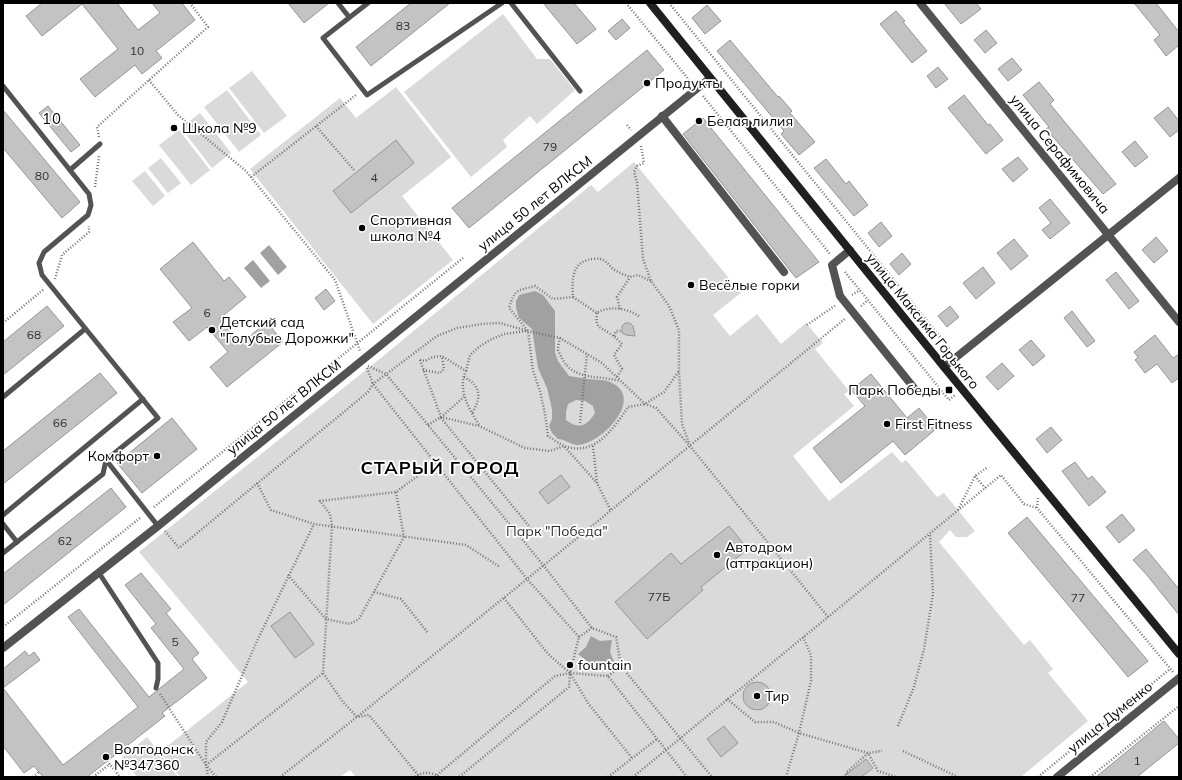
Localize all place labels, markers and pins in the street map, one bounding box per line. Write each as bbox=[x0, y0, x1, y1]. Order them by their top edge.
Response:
place label: Продукты bbox=[655, 74, 723, 92]
marker: Продукты bbox=[642, 78, 652, 88]
place label: Белая лилия bbox=[707, 112, 793, 130]
marker: Белая лилия bbox=[694, 116, 704, 126]
place label: Школа №9 bbox=[182, 119, 257, 137]
marker: Школа №9 bbox=[169, 123, 179, 133]
place label: Спортивная школа №4 bbox=[370, 211, 452, 245]
marker: Спортивная школа №4 bbox=[357, 223, 367, 233]
place label: Весёлые горки bbox=[699, 276, 800, 294]
marker: Весёлые горки bbox=[686, 280, 696, 290]
place label: Детский сад "Голубые Дорожки" bbox=[220, 313, 354, 347]
marker: Детский сад "Голубые Дорожки" bbox=[207, 325, 217, 335]
place label: Парк Победы bbox=[848, 381, 941, 399]
marker: Парк Победы bbox=[944, 385, 954, 395]
place label: First Fitness bbox=[895, 415, 973, 433]
marker: First Fitness bbox=[882, 419, 892, 429]
place label: Комфорт bbox=[88, 447, 150, 465]
marker: Комфорт bbox=[152, 451, 162, 461]
place label: Автодром (аттракцион) bbox=[725, 538, 813, 572]
marker: Автодром (аттракцион) bbox=[712, 550, 722, 560]
place label: fountain bbox=[578, 656, 632, 674]
marker: fountain bbox=[565, 660, 575, 670]
place label: Тир bbox=[765, 687, 789, 705]
marker: Тир bbox=[752, 691, 762, 701]
place label: Волгодонск №347360 bbox=[114, 740, 194, 774]
marker: Волгодонск №347360 bbox=[101, 752, 111, 762]

